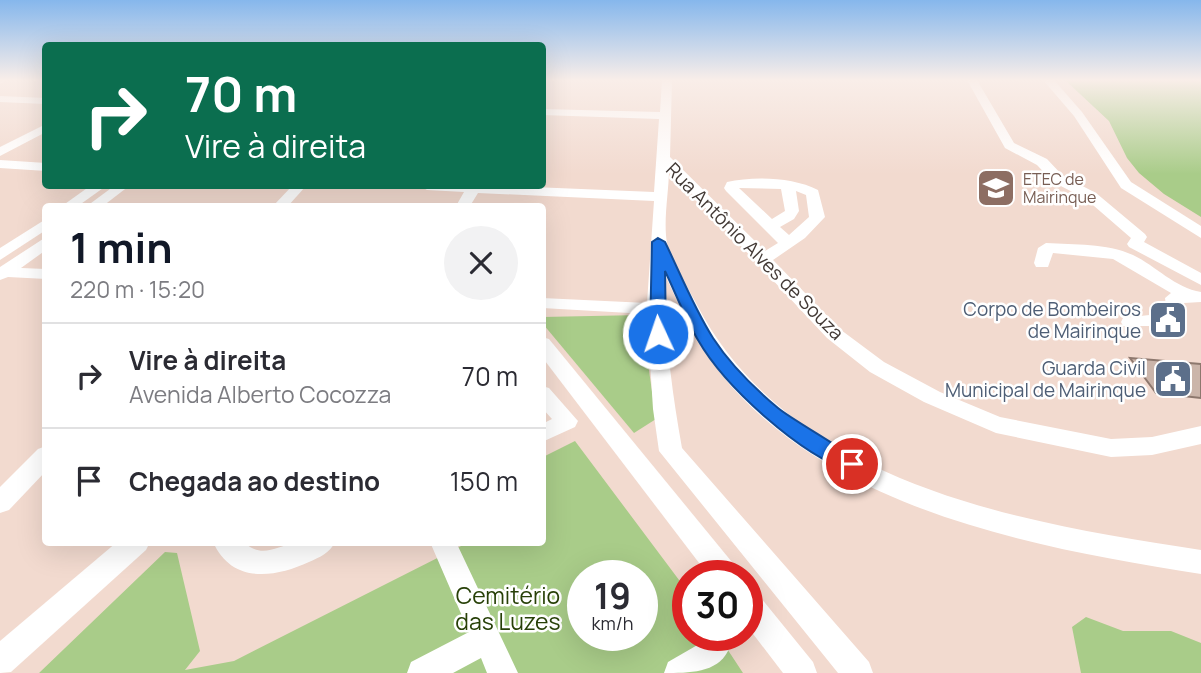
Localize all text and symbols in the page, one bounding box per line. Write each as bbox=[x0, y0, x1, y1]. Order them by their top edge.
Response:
text: 70 m bbox=[185, 60, 297, 127]
icon: right bbox=[70, 70, 161, 161]
text: Vire à direita bbox=[185, 124, 366, 168]
street label: Rua Antônio Alves de Souza bbox=[661, 157, 849, 345]
school or university icon: ETEC de Mairinque bbox=[975, 167, 1017, 209]
place label: ETEC de Mairinque bbox=[1023, 168, 1096, 208]
text: 1 min bbox=[70, 218, 173, 276]
button: close bbox=[444, 226, 518, 300]
text: 220 m · 15:20 bbox=[70, 273, 205, 305]
place label: Corpo de Bombeiros de Mairinque bbox=[963, 296, 1141, 344]
position arrow bbox=[621, 297, 695, 371]
public building icon: Corpo de Bombeiros de Mairinque bbox=[1147, 299, 1189, 341]
text: Vire à direita bbox=[129, 342, 286, 378]
place label: Guarda Civil Municipal de Mairinque bbox=[945, 355, 1146, 403]
icon: right bbox=[70, 357, 108, 395]
text: 70 m bbox=[462, 358, 518, 394]
public building icon: Guarda Civil Municipal de Mairinque bbox=[1152, 358, 1194, 400]
text: Avenida Alberto Cocozza bbox=[129, 378, 391, 410]
pin bbox=[822, 434, 882, 494]
icon: arrive bbox=[833, 445, 871, 483]
icon: arrive bbox=[70, 462, 108, 500]
text: Chegada ao destino bbox=[129, 463, 380, 499]
text: 150 m bbox=[450, 463, 518, 499]
speed limit sign: 30 bbox=[672, 560, 763, 651]
text: 19 bbox=[594, 572, 631, 620]
park label: Cemitério das Luzes bbox=[455, 579, 561, 637]
text: km/h bbox=[592, 611, 633, 635]

